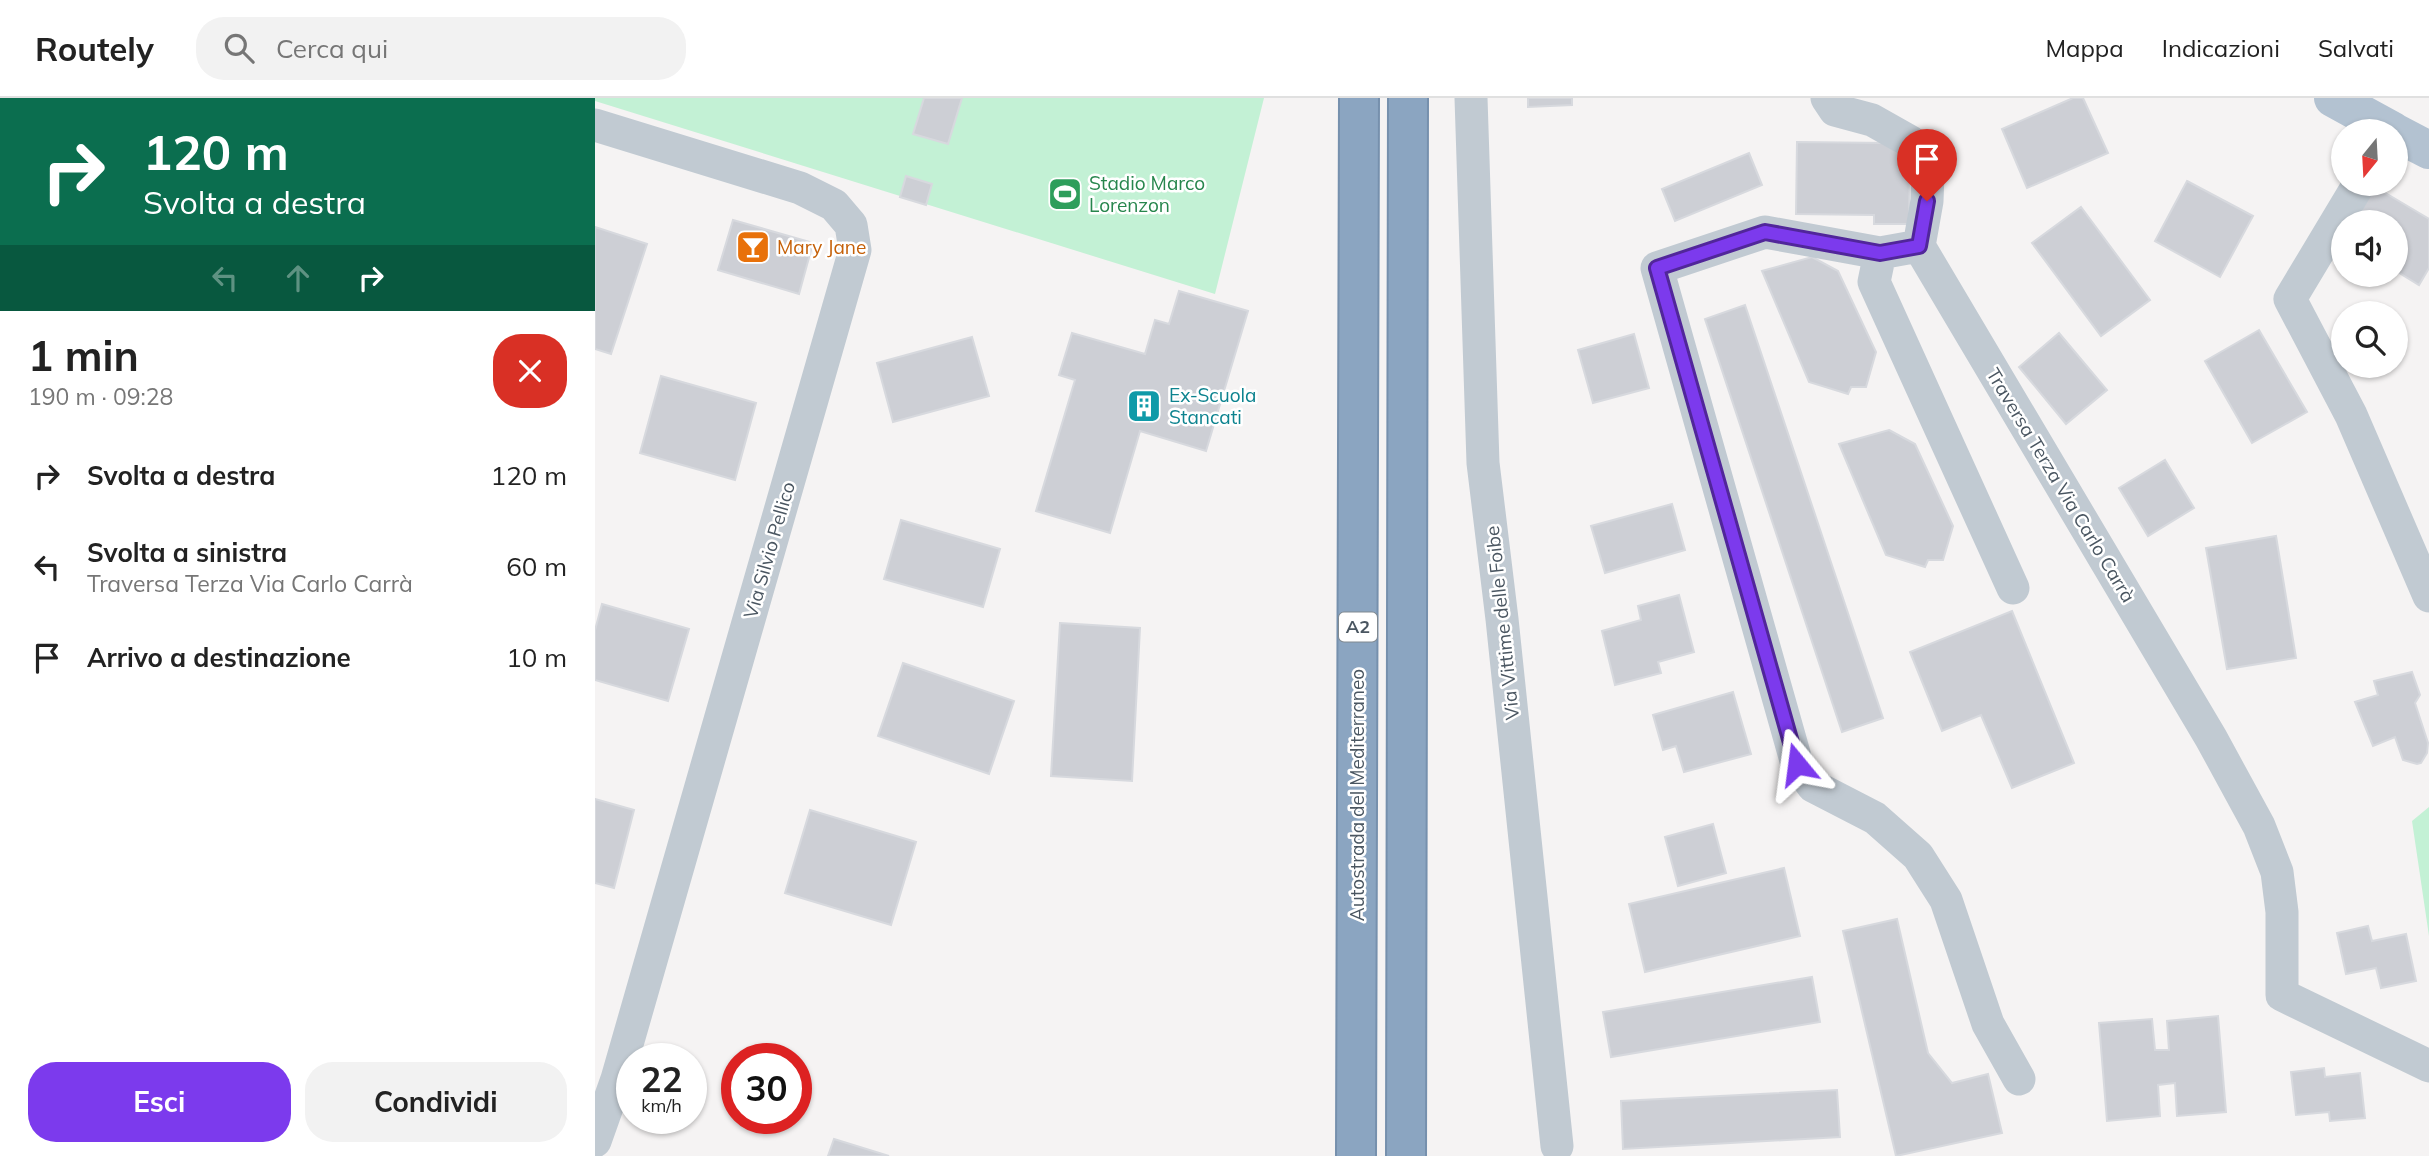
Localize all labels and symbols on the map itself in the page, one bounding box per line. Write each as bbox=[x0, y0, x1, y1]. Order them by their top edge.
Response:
north arrow bbox=[2331, 119, 2408, 196]
pin bbox=[1897, 129, 1957, 201]
place label: Stadio Marco Lorenzon bbox=[1089, 171, 1205, 217]
sports icon: Stadio Marco Lorenzon bbox=[1046, 175, 1084, 213]
bar icon: Mary Jane bbox=[734, 228, 772, 266]
place label: Mary Jane bbox=[777, 235, 866, 259]
street label: Traversa Terza Via Carlo Carrà bbox=[1981, 363, 2141, 607]
place label: Ex-Scuola Stancati bbox=[1169, 383, 1257, 429]
building icon: Ex-Scuola Stancati bbox=[1125, 387, 1163, 425]
street label: Via Silvio Pellico bbox=[738, 479, 800, 621]
street label: Via Vittime delle Foibe bbox=[1480, 525, 1524, 721]
road number: A2 bbox=[1339, 612, 1377, 642]
street label: Autostrada del Mediterraneo bbox=[1345, 669, 1369, 921]
position arrow bbox=[1760, 727, 1834, 801]
speed limit sign: 30 bbox=[721, 1043, 812, 1134]

